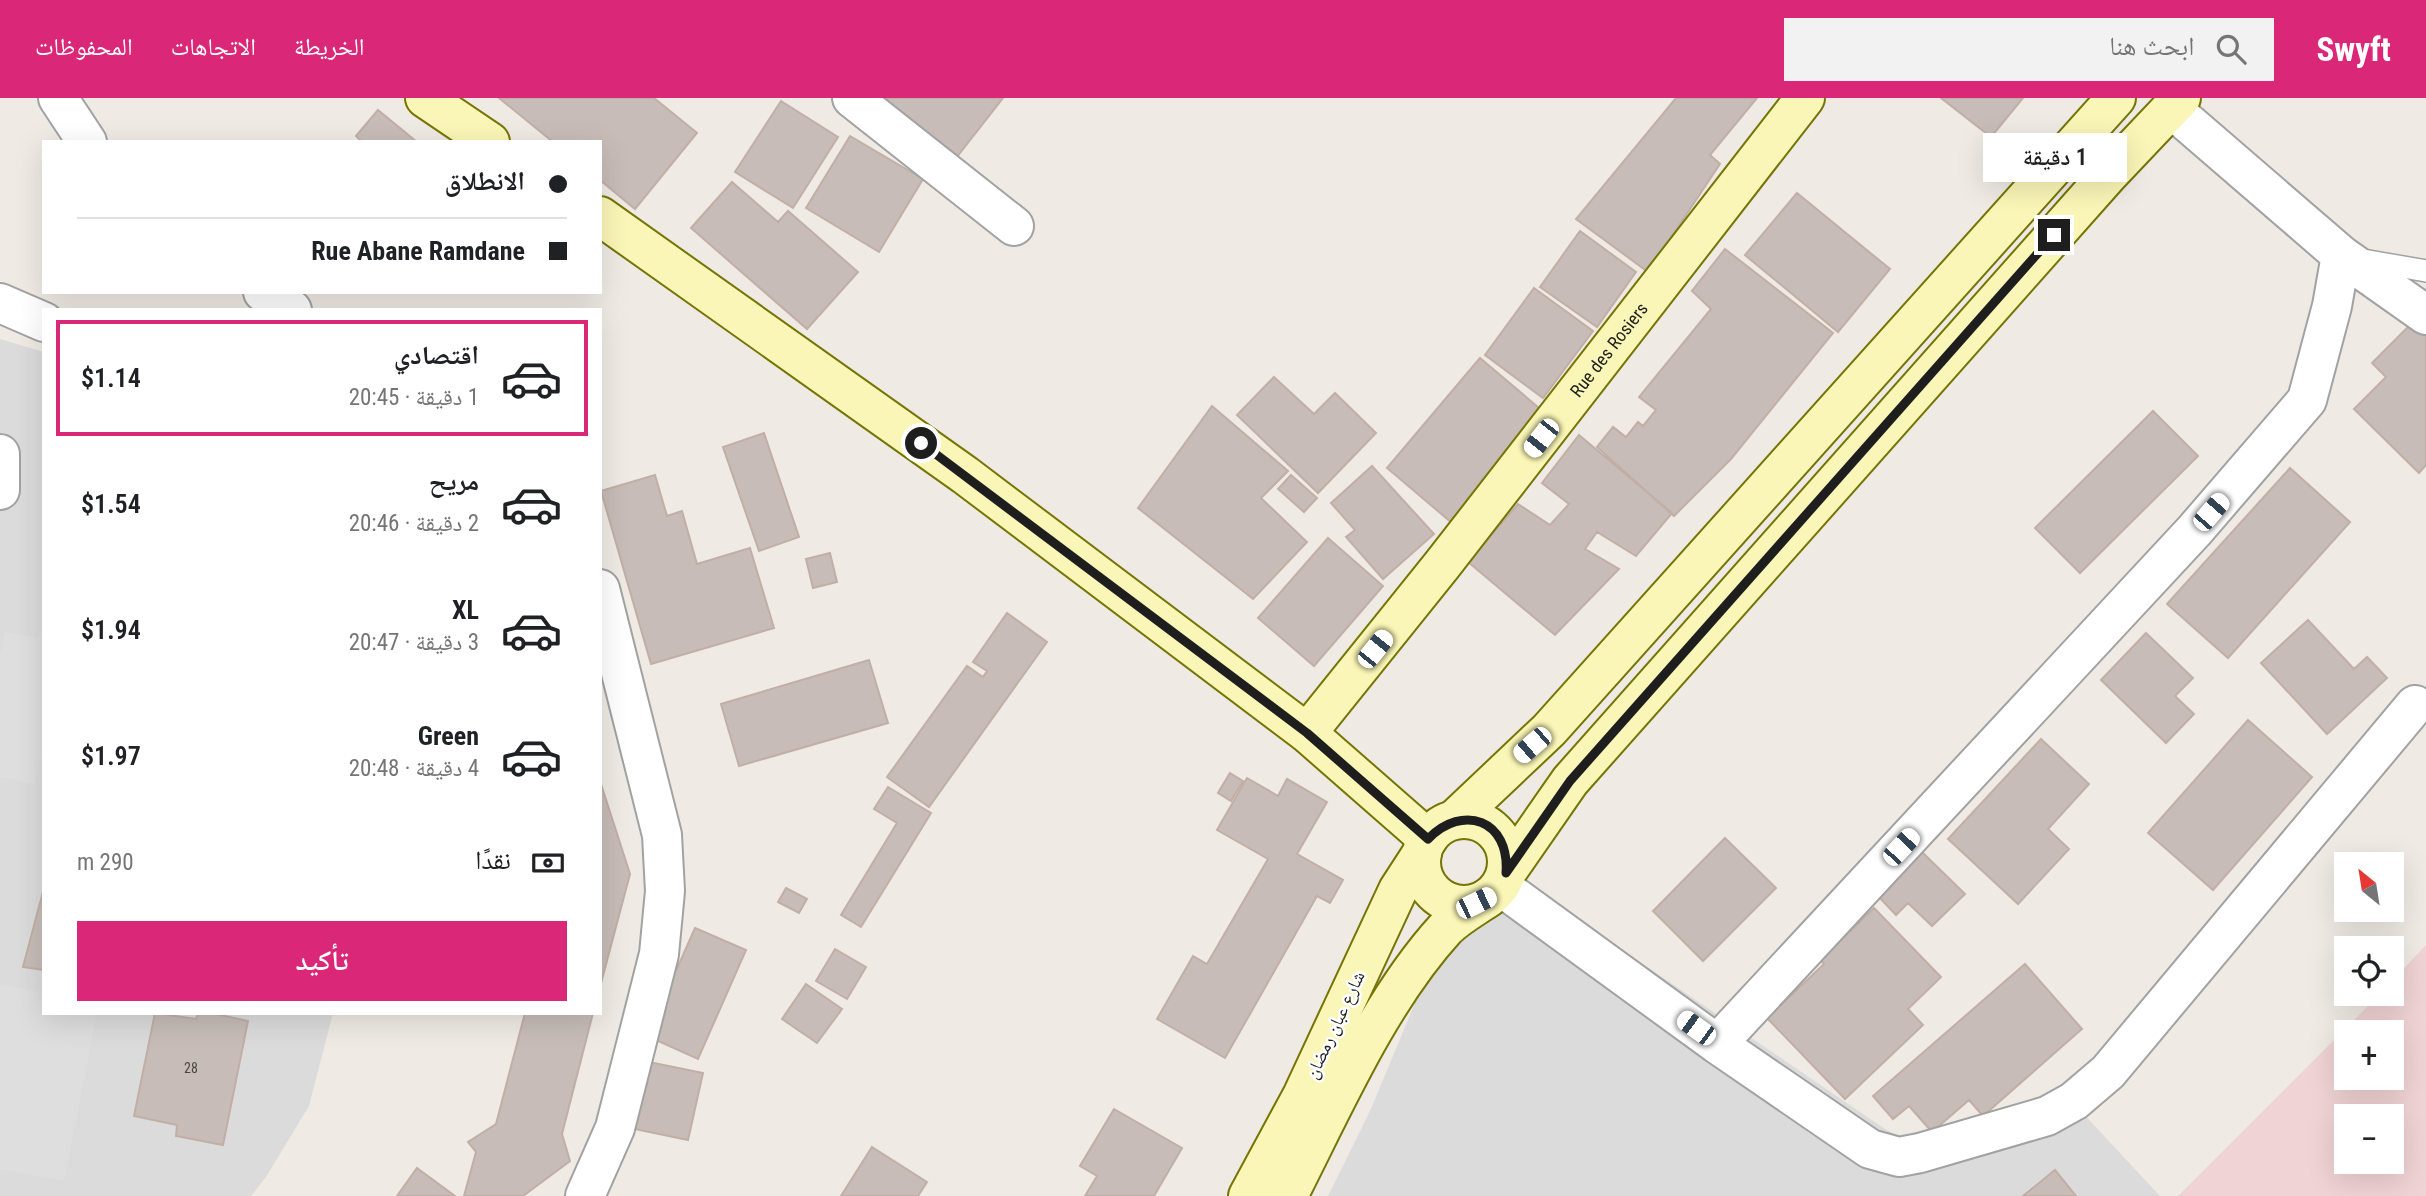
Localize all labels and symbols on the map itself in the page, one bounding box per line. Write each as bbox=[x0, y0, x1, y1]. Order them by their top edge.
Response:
callout: 1 دقيقة bbox=[1982, 134, 2126, 183]
route end bbox=[2038, 219, 2070, 251]
street label: Rue des Rosiers bbox=[1566, 298, 1652, 401]
car bbox=[1520, 415, 1563, 461]
route start bbox=[905, 427, 937, 459]
car bbox=[2190, 489, 2233, 535]
car bbox=[1354, 626, 1397, 672]
car bbox=[1510, 723, 1555, 767]
car bbox=[1879, 824, 1924, 870]
north arrow bbox=[2334, 852, 2404, 922]
car bbox=[1453, 884, 1500, 922]
street label: شارع عبان رمضان bbox=[1300, 968, 1370, 1082]
car bbox=[1673, 1007, 1720, 1049]
house number: 28 bbox=[184, 1060, 198, 1076]

